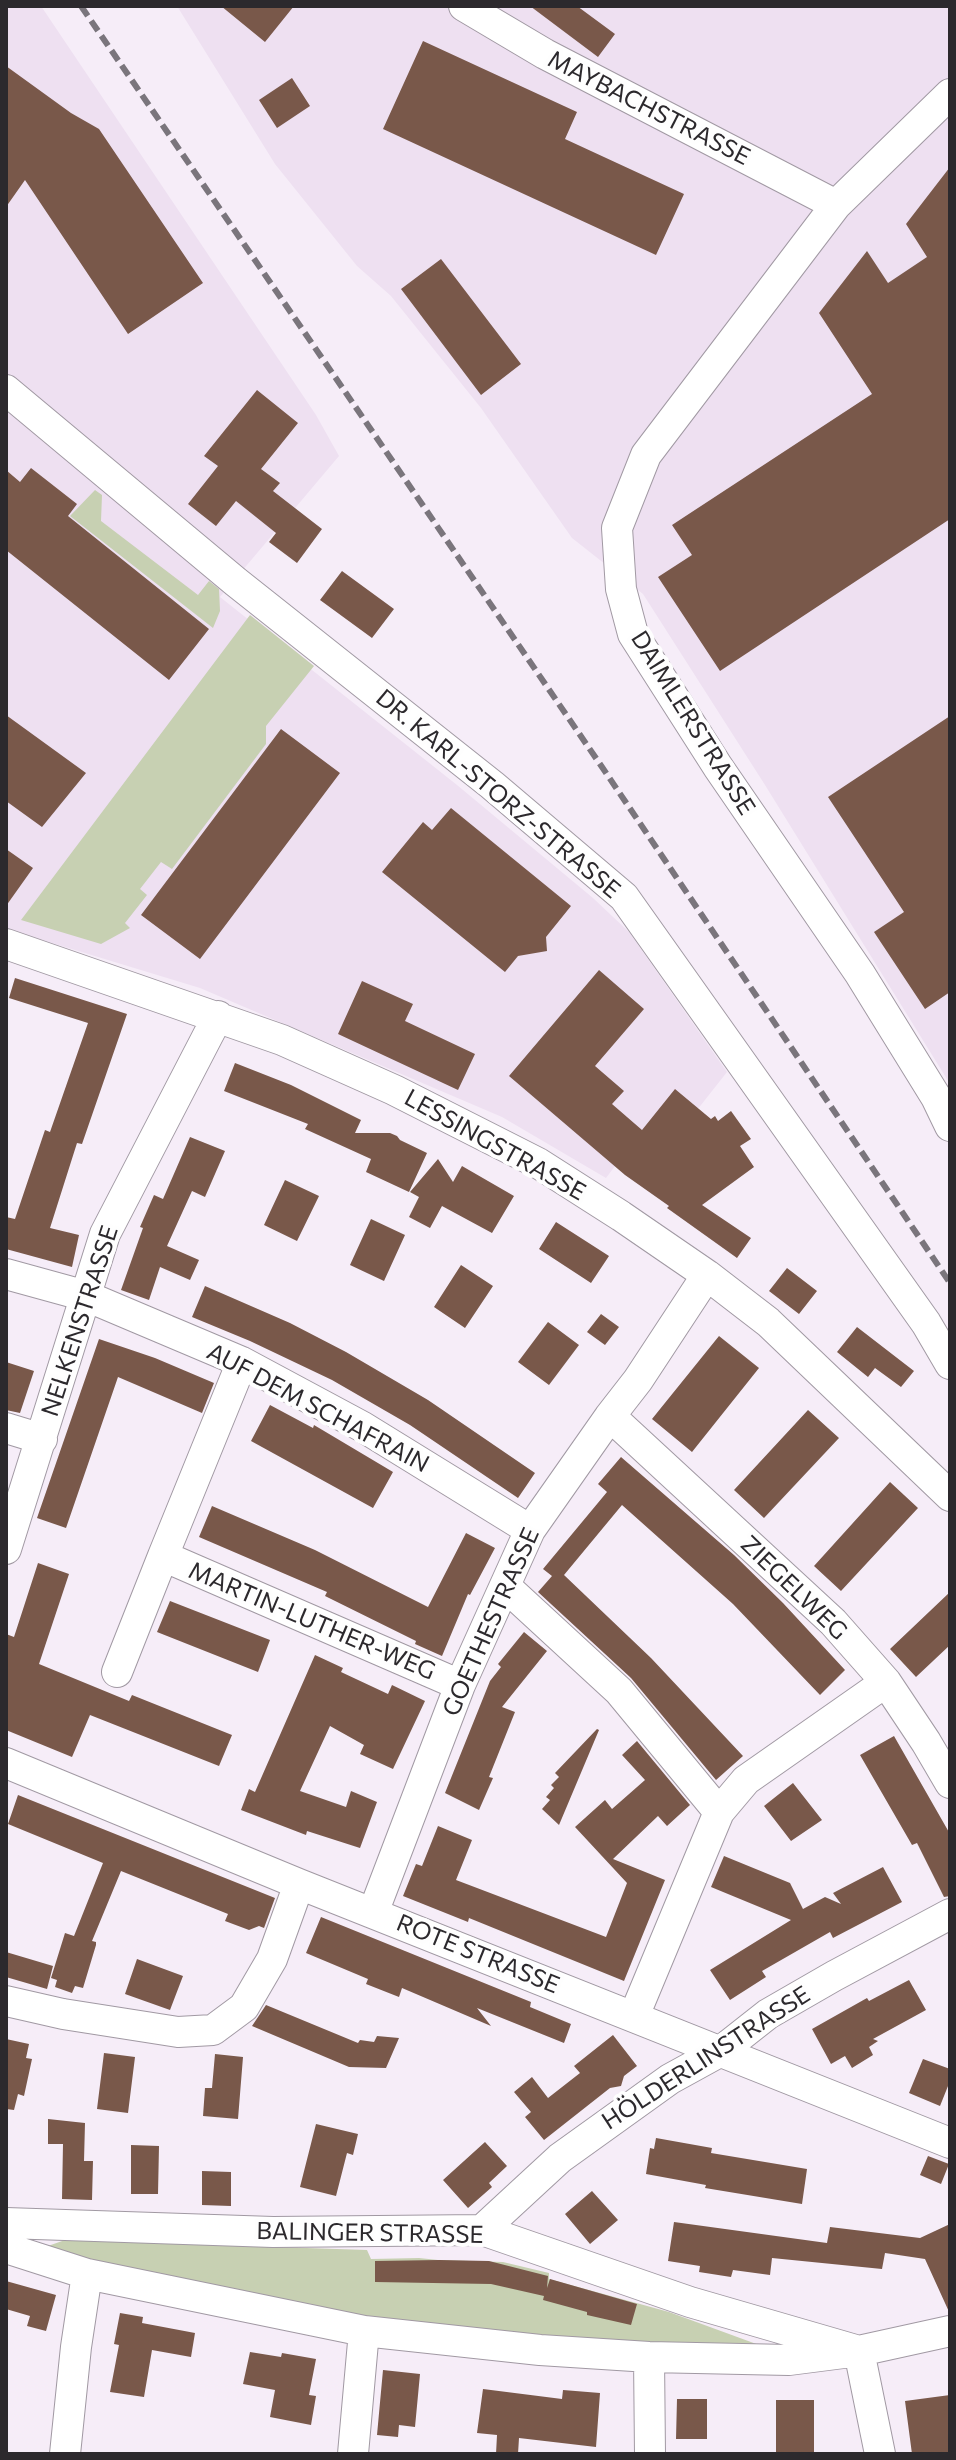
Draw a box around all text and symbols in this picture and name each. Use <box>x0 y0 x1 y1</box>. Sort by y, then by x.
street label: MAYBACHSTRASSE <box>543 45 755 171</box>
street label: DAIMLERSTRASSE <box>625 626 761 820</box>
street label: DR. KARL-STORZ-STRASSE <box>370 683 626 905</box>
street label: LESSINGSTRASSE <box>399 1083 591 1207</box>
street label: NELKENSTRASSE <box>36 1222 124 1420</box>
street label: AUF DEM SCHAFRAIN <box>202 1337 434 1479</box>
street label: GOETHESTRASSE <box>437 1523 545 1721</box>
street label: ZIEGELWEG <box>735 1530 853 1646</box>
street label: MARTIN-LUTHER-WEG <box>184 1556 440 1686</box>
street label: ROTE STRASSE <box>392 1908 564 2000</box>
street label: HÖLDERLINSTRASSE <box>597 1980 815 2136</box>
street label: BALINGER STRASSE <box>256 2217 484 2249</box>

